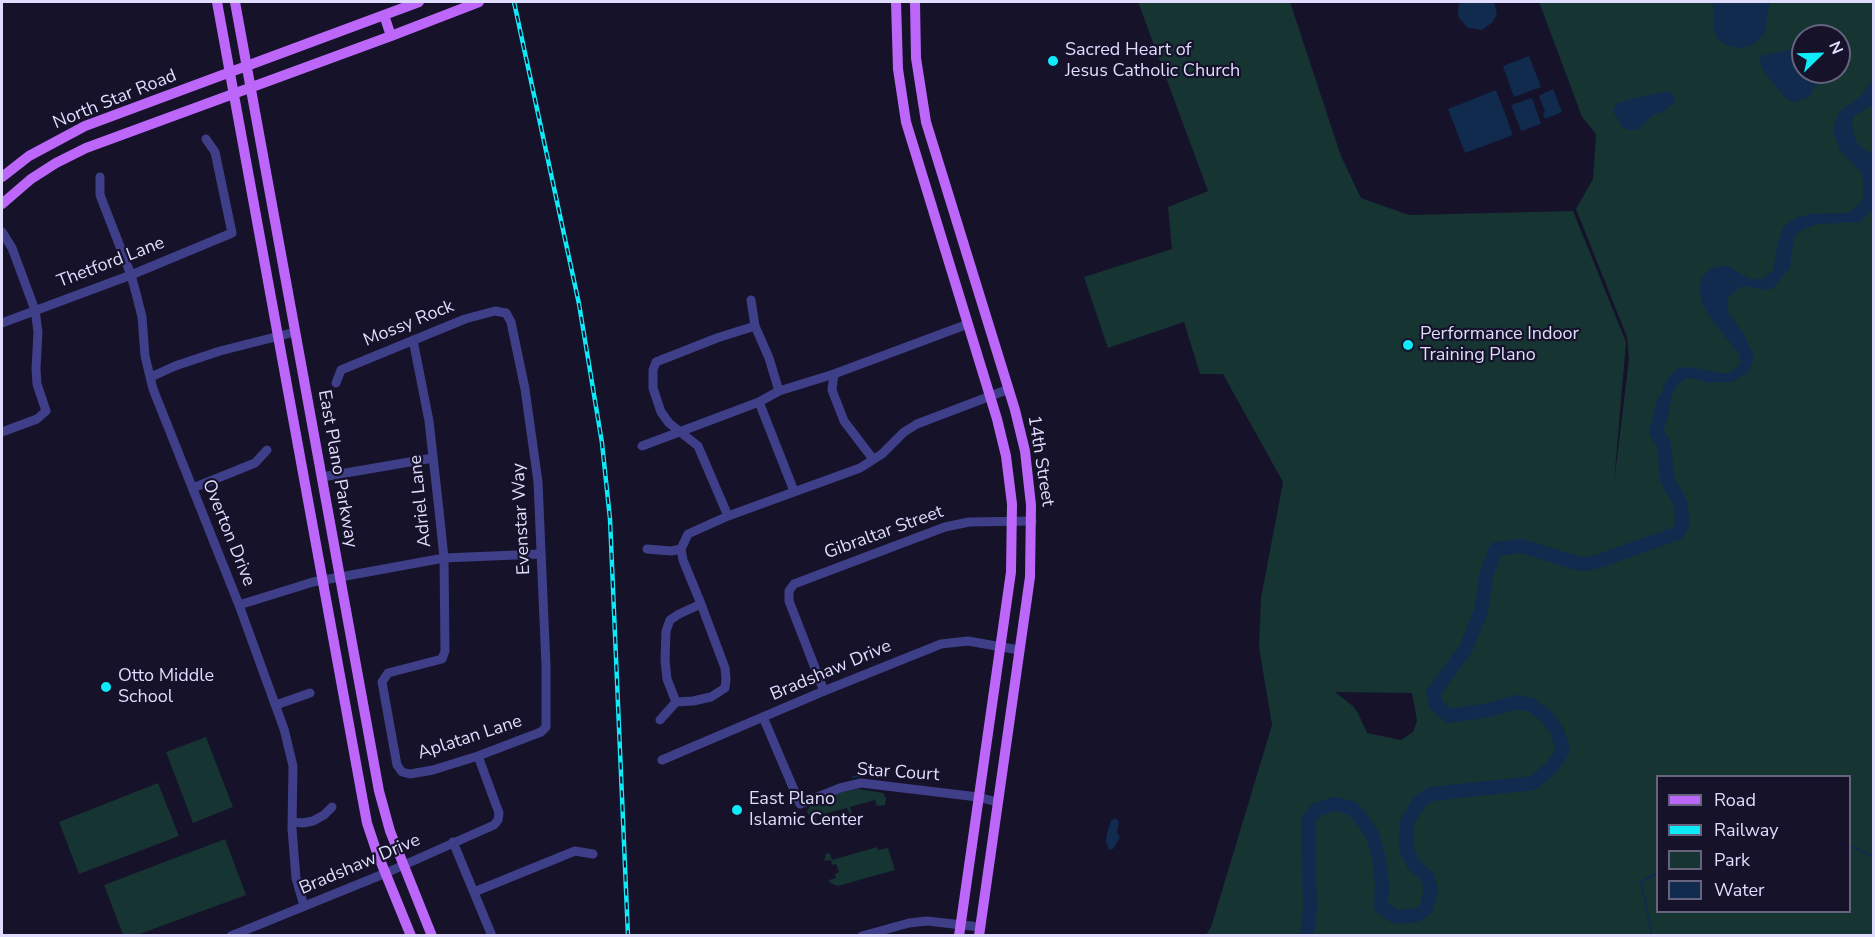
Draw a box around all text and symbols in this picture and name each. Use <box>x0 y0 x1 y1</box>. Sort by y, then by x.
north arrow <box>1791 24 1851 84</box>
text: N <box>1823 38 1848 58</box>
place label: Sacred Heart of Jesus Catholic Church <box>1065 40 1240 82</box>
marker: Sacred Heart of Jesus Catholic Church <box>1046 54 1060 68</box>
street label: North Star Road <box>50 65 180 135</box>
street label: Thetford Lane <box>54 233 168 293</box>
street label: Mossy Rock <box>361 296 457 352</box>
place label: Performance Indoor Training Plano <box>1420 324 1579 366</box>
marker: Performance Indoor Training Plano <box>1401 338 1415 352</box>
street label: East Plano Parkway <box>312 388 362 550</box>
street label: 14th Street <box>1022 414 1058 508</box>
street label: Adriel Lane <box>405 454 437 548</box>
street label: Evenstar Way <box>508 462 536 576</box>
street label: Overton Drive <box>197 476 259 590</box>
street label: Gibraltar Street <box>822 502 946 564</box>
street label: Bradshaw Drive <box>767 636 895 706</box>
place label: Otto Middle School <box>118 666 214 708</box>
marker: Otto Middle School <box>99 680 113 694</box>
street label: Aplatan Lane <box>415 711 525 765</box>
street label: Star Court <box>856 759 940 787</box>
legend <box>1656 775 1851 913</box>
text: Road <box>1714 788 1756 812</box>
place label: East Plano Islamic Center <box>749 789 863 832</box>
marker: East Plano Islamic Center <box>730 803 744 817</box>
text: Railway <box>1714 818 1779 842</box>
street label: Bradshaw Drive <box>296 830 424 900</box>
text: Park <box>1714 848 1750 872</box>
text: Water <box>1714 878 1765 902</box>

